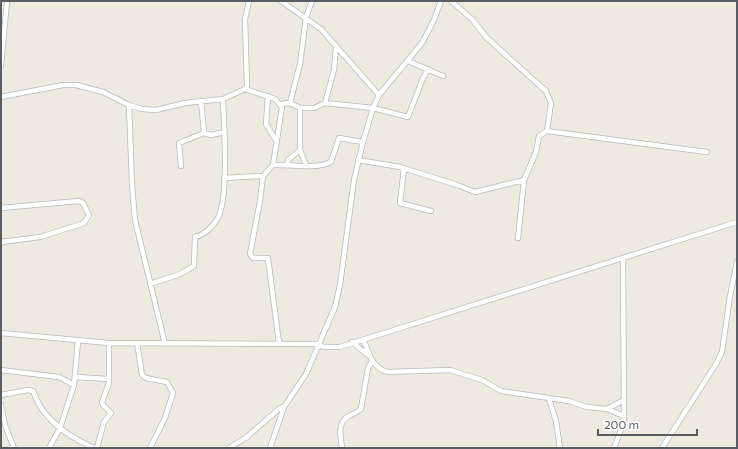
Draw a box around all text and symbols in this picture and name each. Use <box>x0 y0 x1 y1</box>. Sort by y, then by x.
scale bar <box>598 411 697 437</box>
text: 200 m <box>604 417 639 431</box>

